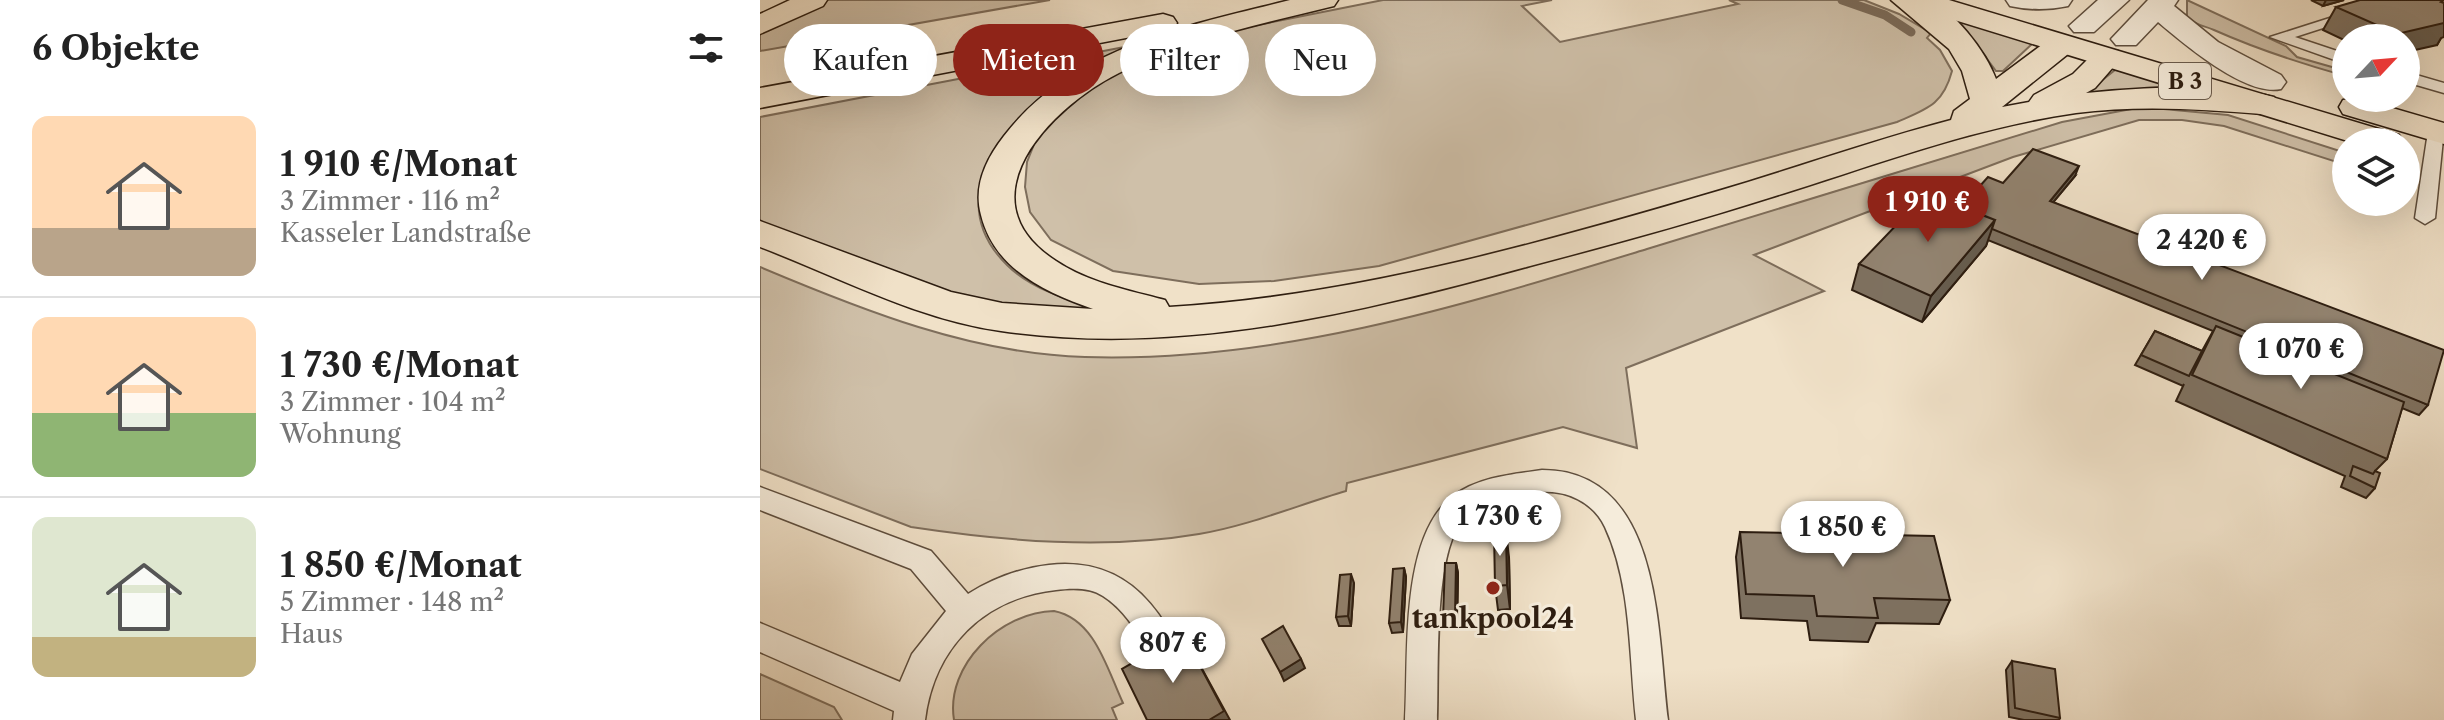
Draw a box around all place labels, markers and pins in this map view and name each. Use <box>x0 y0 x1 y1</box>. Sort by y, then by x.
pin: 1 910 € <box>1854 176 2002 244</box>
pin: 2 420 € <box>2128 214 2276 282</box>
pin: 1 070 € <box>2227 323 2375 391</box>
pin: 1 730 € <box>1426 490 1574 558</box>
pin: 1 850 € <box>1769 501 1917 569</box>
marker: tankpool24 <box>1484 579 1502 597</box>
place label: tankpool24 <box>1412 601 1574 635</box>
pin: 807 € <box>1117 617 1229 685</box>

